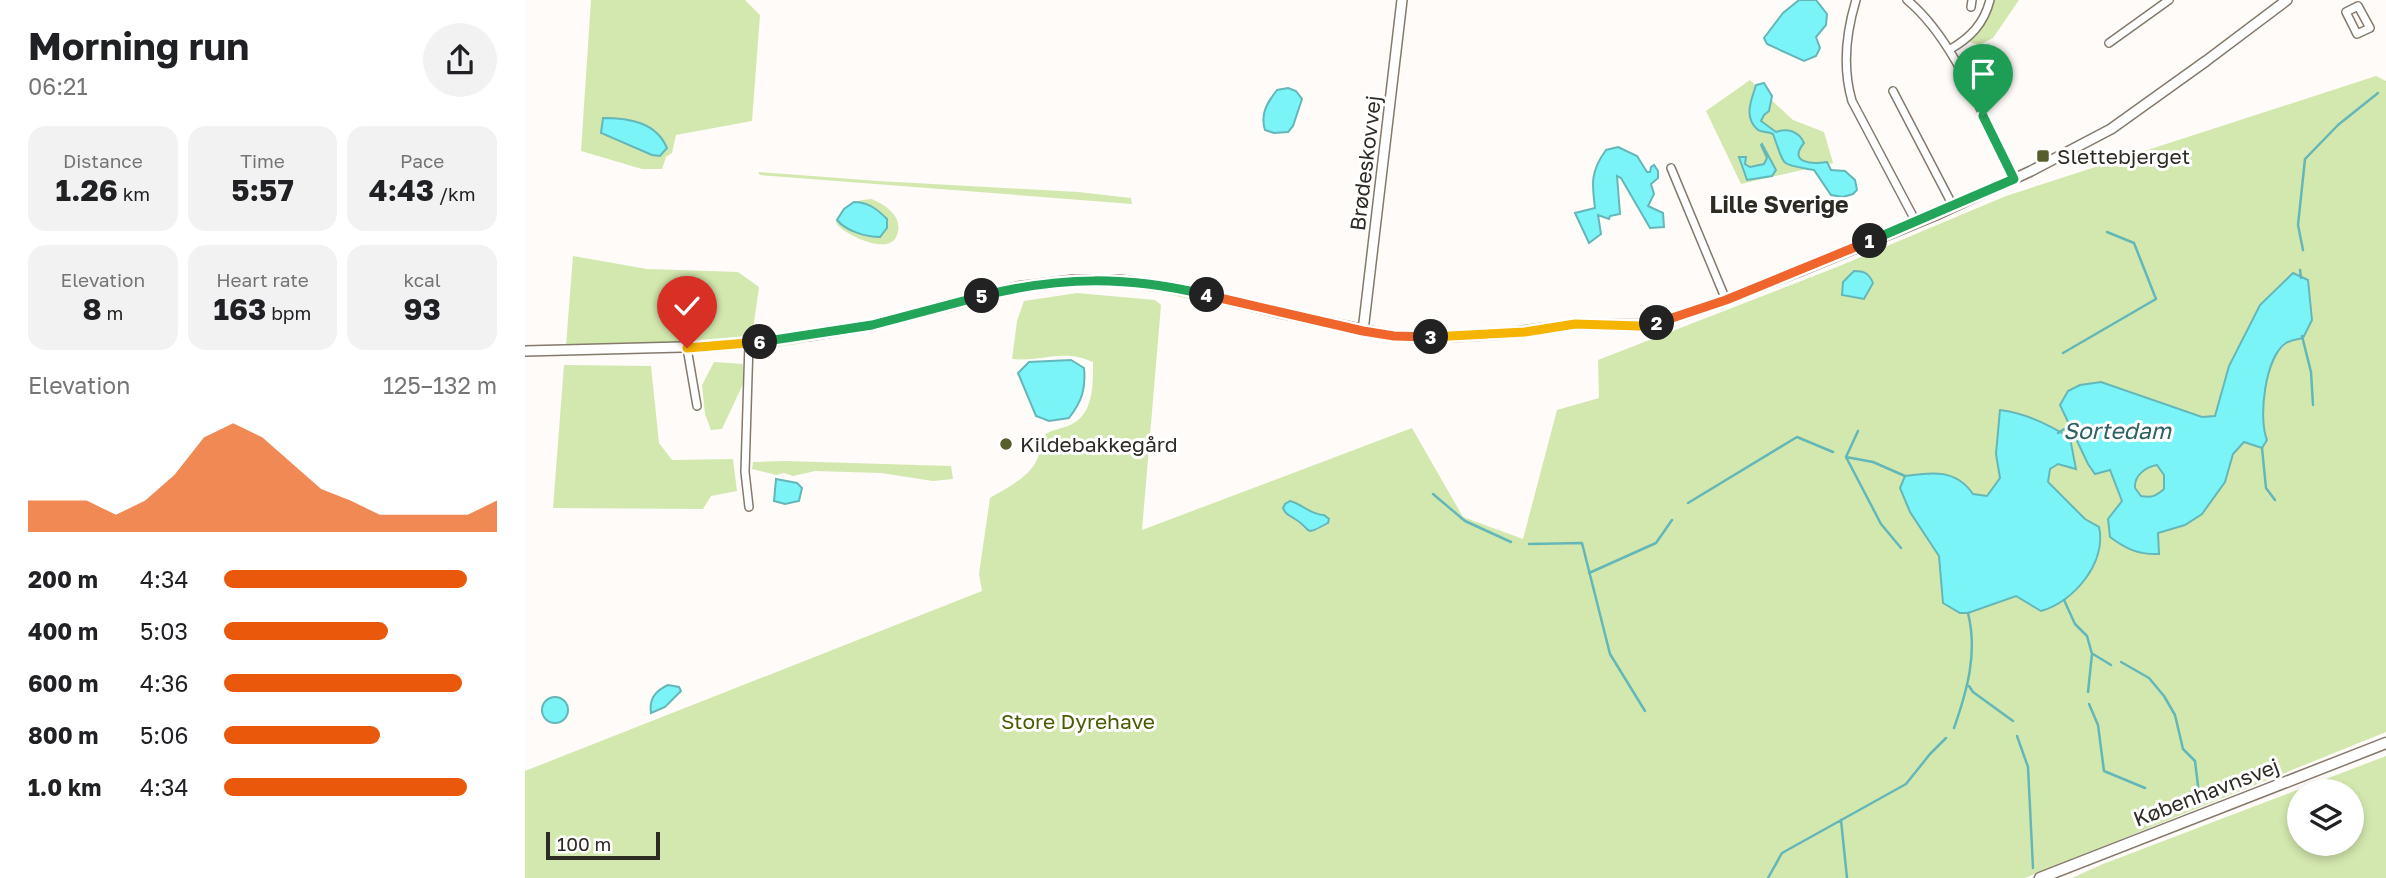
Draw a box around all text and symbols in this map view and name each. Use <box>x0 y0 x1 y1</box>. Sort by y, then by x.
text: Morning run <box>28 23 249 68</box>
button: share <box>423 23 497 97</box>
pin <box>1953 44 2013 116</box>
icon: arrive <box>1964 55 2002 93</box>
text: 06:21 <box>28 72 88 100</box>
street label: Brødeskovvej <box>1344 94 1386 232</box>
place label: Slettebjerget <box>2057 143 2190 169</box>
marker: Slettebjerget <box>2035 148 2051 164</box>
text: Distance <box>63 149 143 172</box>
text: Time <box>240 149 285 172</box>
text: Pace <box>400 149 444 172</box>
text: 1.26 <box>55 172 118 208</box>
text: 5:57 <box>231 172 294 208</box>
text: 4:43 <box>369 172 434 208</box>
text: km <box>118 182 150 205</box>
text: /km <box>434 182 476 205</box>
district label: Lille Sverige <box>1709 190 1849 218</box>
pin: 1 <box>1853 224 1887 258</box>
text: 1 <box>1865 229 1874 252</box>
text: Elevation <box>61 268 145 291</box>
text: Heart rate <box>216 268 309 291</box>
text: kcal <box>403 268 441 291</box>
pin <box>657 276 717 348</box>
pin: 5 <box>965 278 1000 314</box>
pin: 4 <box>1189 278 1225 312</box>
text: 4 <box>1201 283 1212 306</box>
text: 5 <box>976 284 987 307</box>
icon: check <box>668 287 706 325</box>
text: 8 <box>82 291 102 327</box>
text: 163 <box>214 291 266 327</box>
text: 93 <box>403 291 441 327</box>
text: m <box>102 301 123 324</box>
text: bpm <box>266 301 311 324</box>
pin: 2 <box>1639 306 1675 340</box>
text: 2 <box>1651 311 1662 334</box>
pin: 3 <box>1413 320 1448 354</box>
pin: 6 <box>743 324 777 360</box>
text: 3 <box>1425 325 1436 348</box>
text: 6 <box>753 330 766 353</box>
text: Elevation <box>28 371 130 399</box>
text: 125–132 m <box>383 371 497 399</box>
water label: Sortedam <box>2063 416 2173 444</box>
place label: Kildebakkegård <box>1020 431 1178 457</box>
marker: Kildebakkegård <box>998 436 1014 452</box>
text: 200 m <box>28 565 98 593</box>
text: 4:34 <box>140 565 188 593</box>
text: 400 m <box>28 617 98 645</box>
text: 5:03 <box>140 617 188 645</box>
text: 600 m <box>28 669 98 697</box>
text: 4:36 <box>140 669 188 697</box>
park label: Store Dyrehave <box>1001 708 1155 734</box>
text: 800 m <box>28 721 99 749</box>
text: 5:06 <box>140 721 188 749</box>
street label: Københavnsvej <box>2129 752 2283 832</box>
text: 1.0 km <box>28 773 101 801</box>
text: 4:34 <box>140 773 188 801</box>
map controls <box>2287 779 2364 856</box>
button: layers <box>2287 779 2364 856</box>
scale bar <box>546 829 660 861</box>
text: 100 m <box>557 832 611 855</box>

